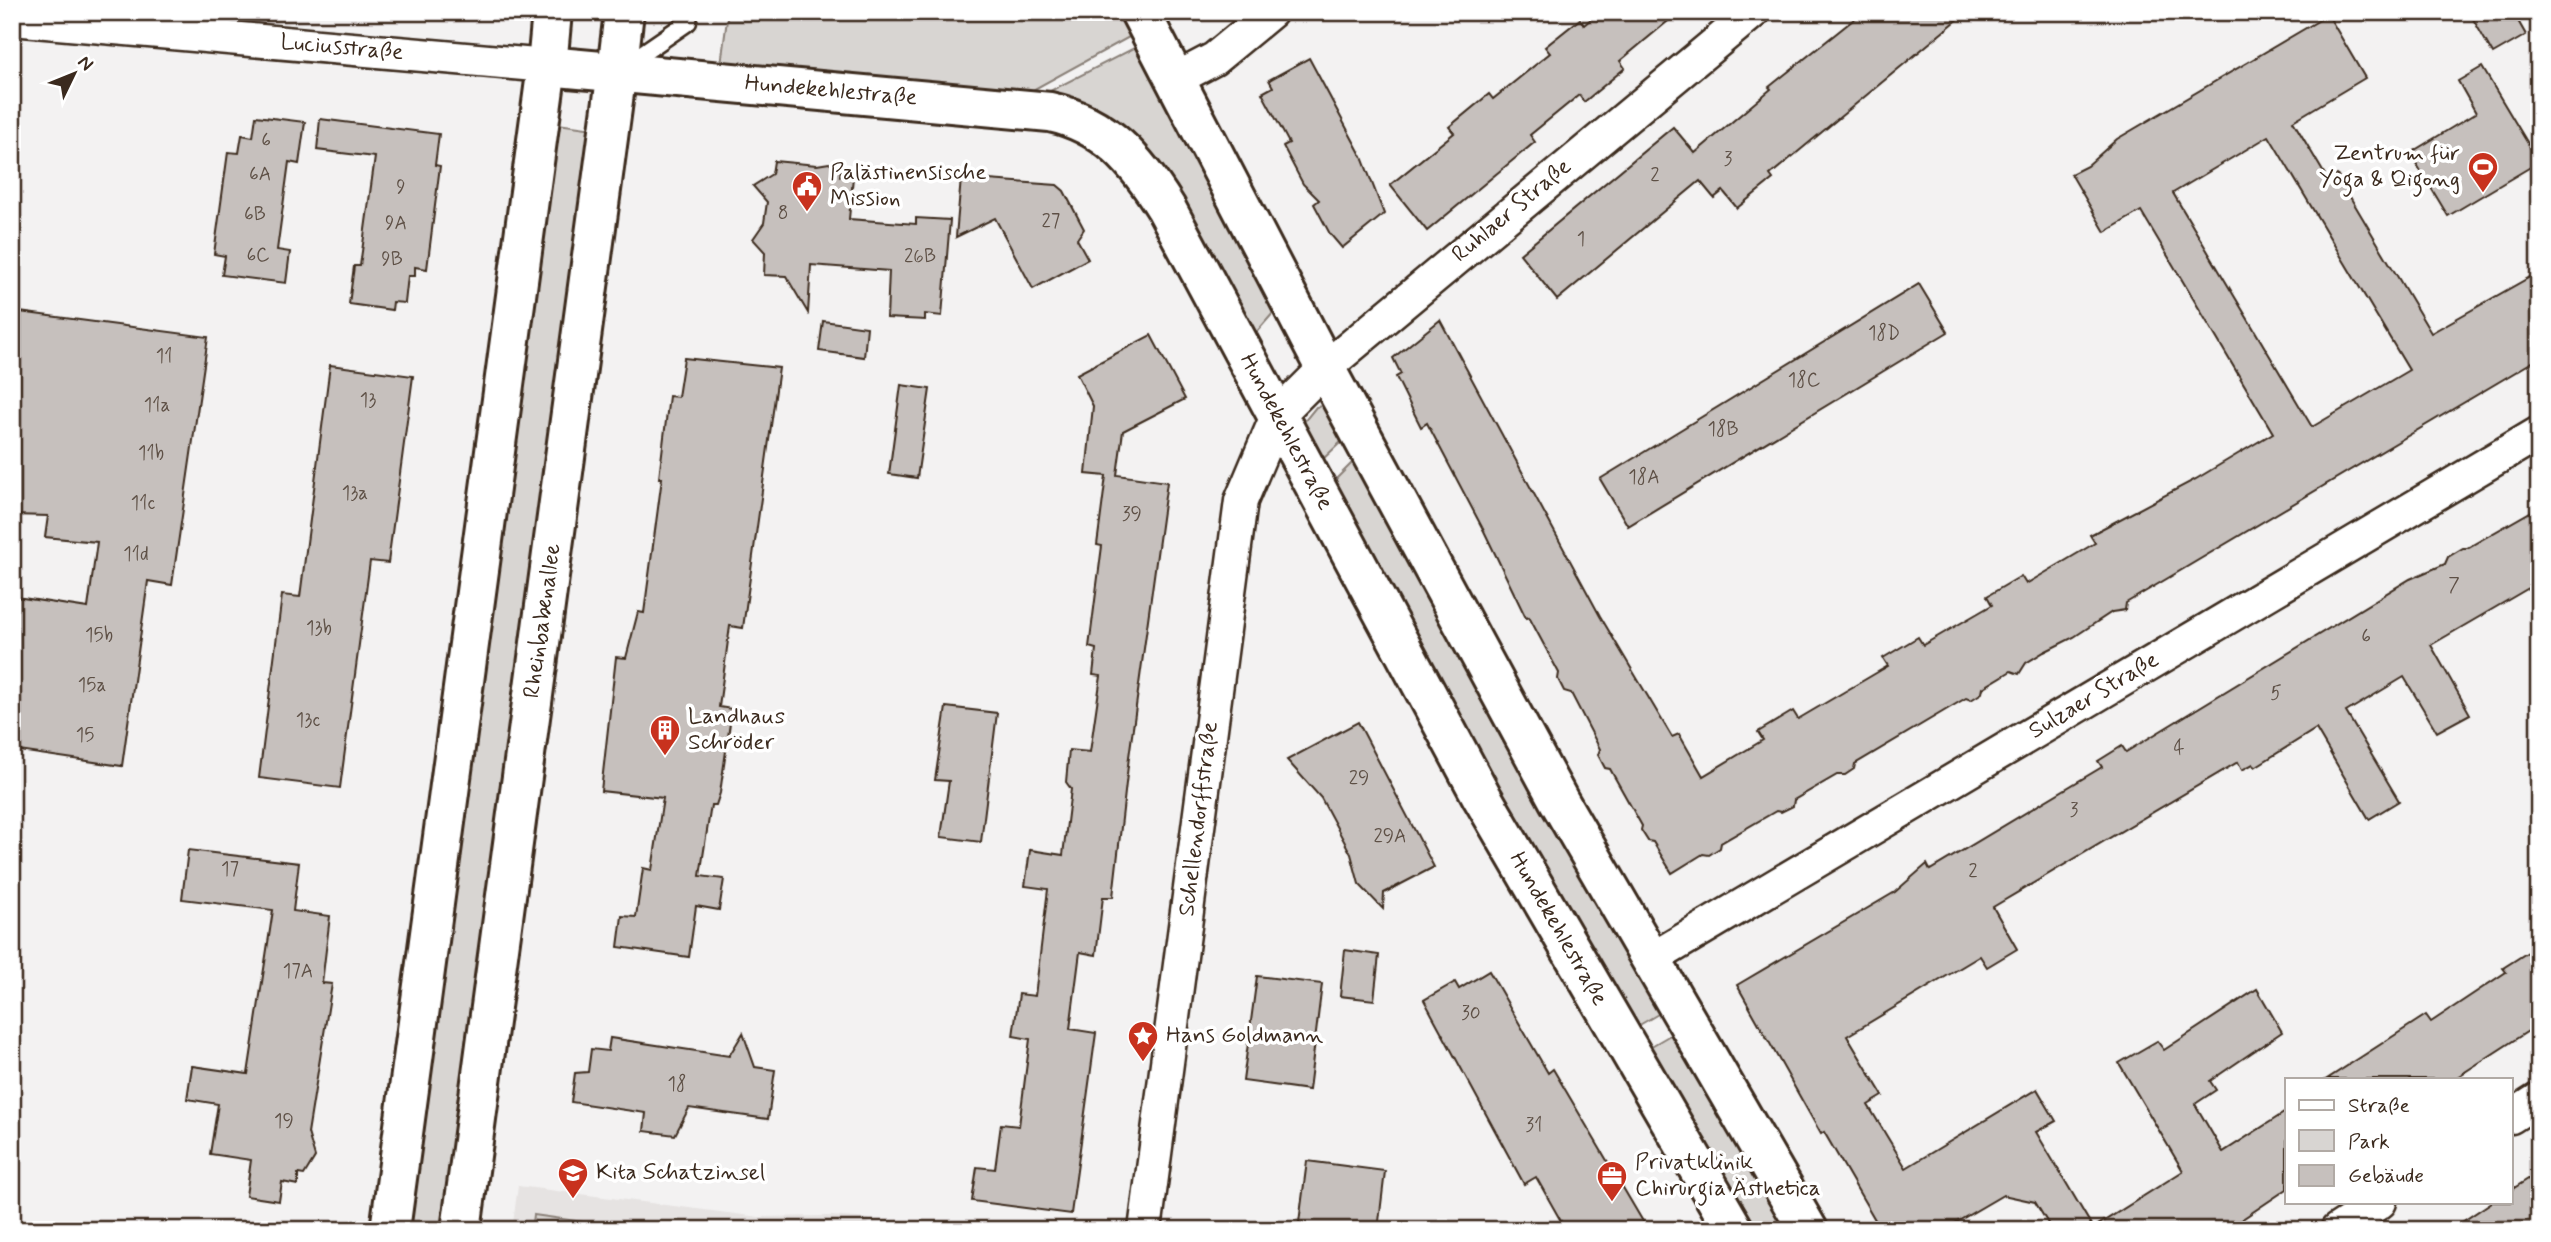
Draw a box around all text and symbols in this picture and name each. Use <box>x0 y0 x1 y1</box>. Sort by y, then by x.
street label: Luciusstraße <box>279 28 405 68</box>
north arrow <box>38 38 108 108</box>
text: N <box>72 50 99 77</box>
street label: Hundekehlestraße <box>744 69 918 113</box>
house number: 6 <box>261 128 271 153</box>
place label: Zentrum für Yoga & Qigong <box>2319 139 2460 197</box>
house number: 3 <box>1724 147 1733 172</box>
sports icon: Zentrum für Yoga & Qigong <box>2466 150 2500 194</box>
street label: Ruhlaer Straße <box>1446 152 1578 270</box>
place label: Palästinensische Mission <box>830 158 987 214</box>
house number: 6A <box>249 162 271 187</box>
house number: 2 <box>1650 163 1660 188</box>
public building icon: Palästinensische Mission <box>790 169 824 213</box>
house number: 9 <box>396 175 406 200</box>
house number: 8 <box>778 201 788 226</box>
house number: 6B <box>244 202 266 227</box>
house number: 27 <box>1042 209 1060 234</box>
house number: 9A <box>385 211 407 236</box>
house number: 1 <box>1577 227 1585 252</box>
house number: 6C <box>246 243 270 268</box>
house number: 26B <box>904 244 936 269</box>
house number: 9B <box>381 247 403 272</box>
house number: 18D <box>1868 321 1900 346</box>
house number: 11 <box>156 344 172 369</box>
street label: Hundekehlestraße <box>1232 349 1340 515</box>
house number: 18C <box>1788 368 1821 393</box>
house number: 13 <box>360 388 376 413</box>
house number: 11a <box>144 393 170 418</box>
house number: 18B <box>1708 417 1738 442</box>
house number: 11b <box>138 441 164 466</box>
house number: 18A <box>1628 465 1660 490</box>
house number: 13a <box>342 481 368 506</box>
house number: 11c <box>131 491 155 516</box>
house number: 39 <box>1122 502 1142 527</box>
street label: Rheinbabenallee <box>517 541 569 700</box>
house number: 11d <box>123 542 149 567</box>
house number: 7 <box>2448 573 2460 598</box>
house number: 13b <box>306 616 332 641</box>
house number: 15b <box>85 623 113 648</box>
house number: 6 <box>2361 624 2371 649</box>
street label: Sulzaer Straße <box>2024 645 2164 747</box>
house number: 15a <box>78 673 106 698</box>
house number: 5 <box>2270 681 2282 706</box>
place label: Landhaus Schröder <box>688 702 785 758</box>
house number: 13c <box>296 708 320 733</box>
building icon: Landhaus Schröder <box>648 713 682 757</box>
street label: Schellendorffstraße <box>1172 720 1226 918</box>
house number: 15 <box>76 723 94 748</box>
house number: 4 <box>2173 736 2185 761</box>
house number: 29 <box>1349 766 1369 791</box>
house number: 3 <box>2070 798 2079 823</box>
house number: 29A <box>1373 824 1407 849</box>
street label: Hundekehlestraße <box>1502 847 1614 1011</box>
house number: 17 <box>221 857 239 882</box>
house number: 2 <box>1968 859 1978 884</box>
house number: 17A <box>283 959 313 984</box>
house number: 30 <box>1461 1001 1481 1026</box>
place icon: Hans Goldmann <box>1126 1019 1160 1063</box>
place label: Hans Goldmann <box>1166 1021 1323 1051</box>
house number: 18 <box>668 1072 686 1097</box>
legend <box>2285 1078 2512 1204</box>
text: Straße <box>2348 1092 2410 1120</box>
house number: 19 <box>274 1109 294 1134</box>
house number: 31 <box>1526 1113 1542 1138</box>
text: Park <box>2348 1128 2390 1156</box>
place label: Privatklinik Chirurgia Ästhetica <box>1635 1148 1821 1206</box>
school or university icon: Kita Schatzinsel <box>556 1156 590 1200</box>
place label: Kita Schatzinsel <box>596 1158 765 1188</box>
office icon: Privatklinik Chirurgia Ästhetica <box>1595 1159 1629 1203</box>
text: Gebäude <box>2348 1162 2424 1190</box>

